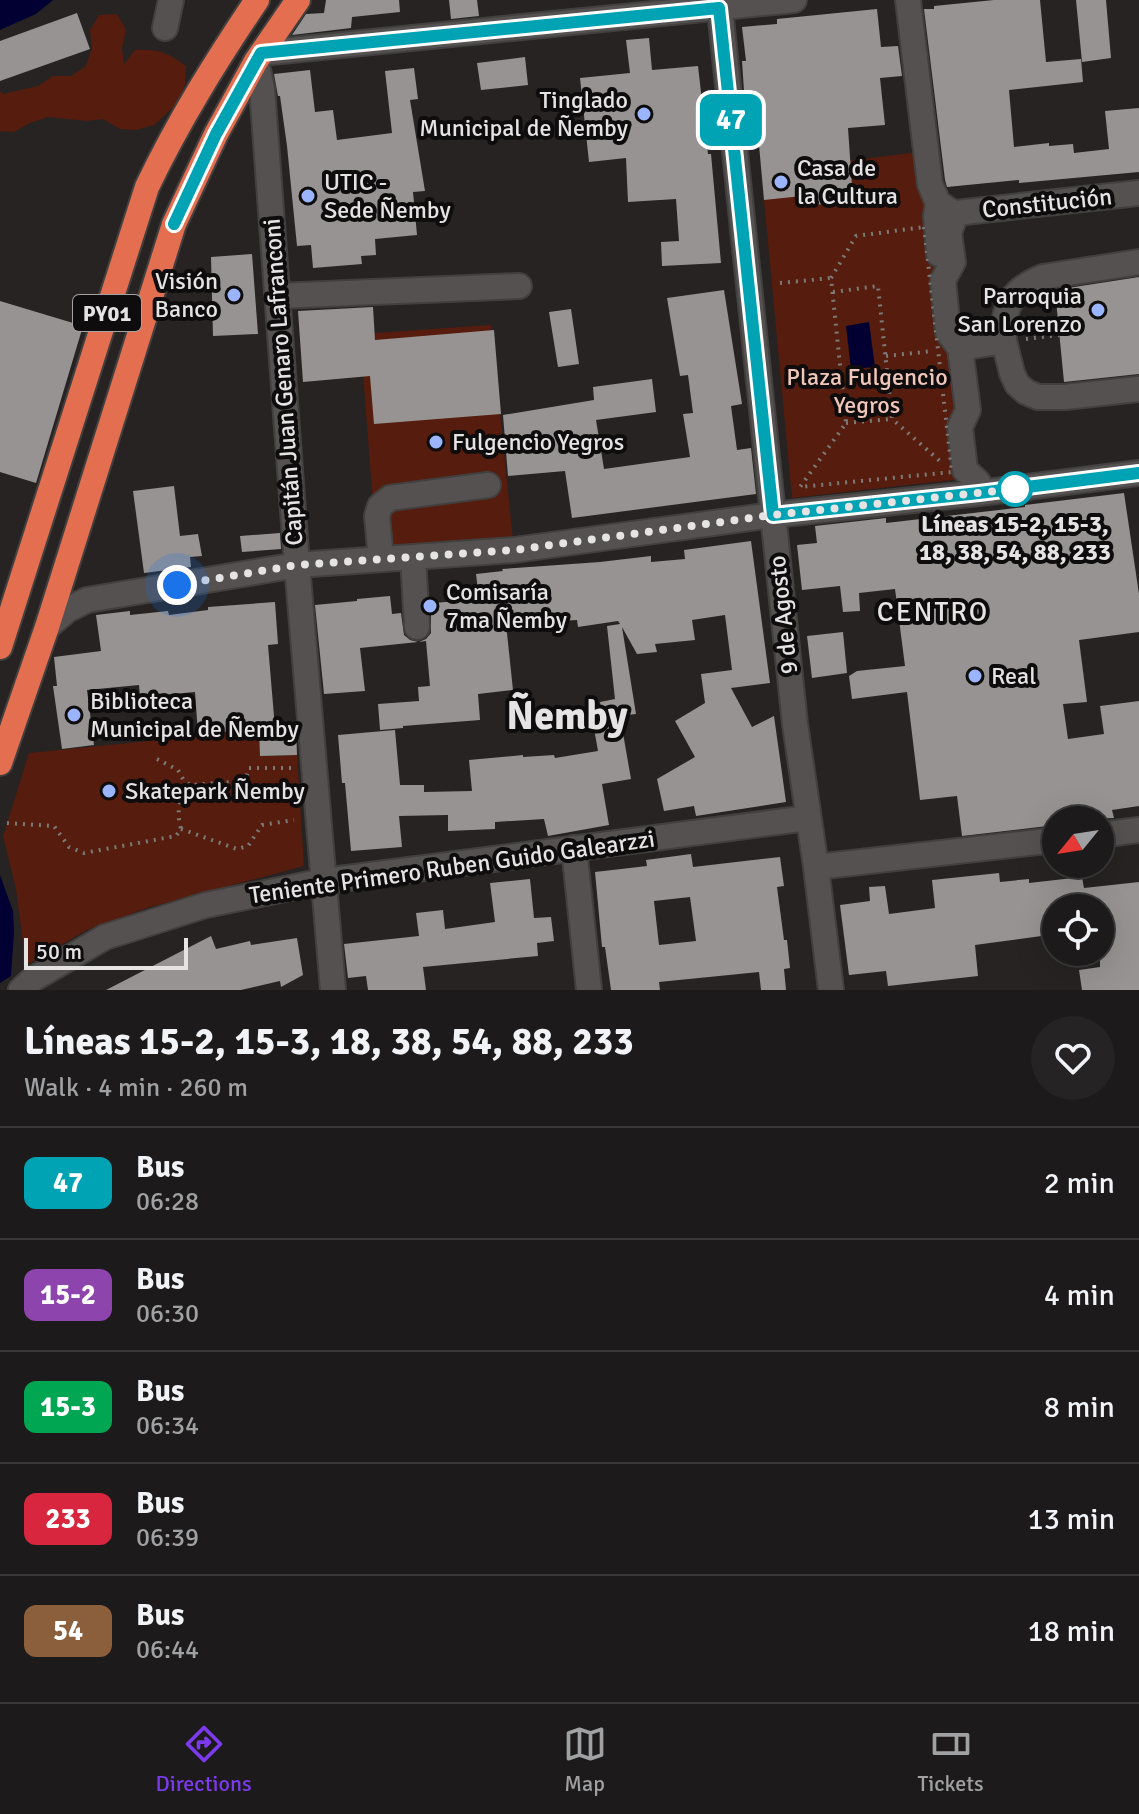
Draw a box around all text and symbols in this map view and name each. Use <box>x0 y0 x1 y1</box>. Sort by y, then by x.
place label: Tinglado Municipal de Ñemby <box>419 85 628 143</box>
line badge: 47 <box>695 94 767 146</box>
text: 47 <box>716 103 746 137</box>
marker: Tinglado Municipal de Ñemby <box>635 105 653 123</box>
place label: Casa de la Cultura <box>797 153 898 211</box>
place label: UTIC - Sede Ñemby <box>324 167 451 225</box>
marker: Casa de la Cultura <box>772 173 790 191</box>
street label: Constitución <box>981 181 1113 225</box>
marker: UTIC - Sede Ñemby <box>299 187 317 205</box>
street label: Capitán Juan Genaro Lafranconi <box>257 217 309 547</box>
place label: Visión Banco <box>155 266 218 324</box>
place label: Parroquia San Lorenzo <box>957 281 1082 339</box>
marker: Visión Banco <box>225 286 243 304</box>
road number: PY01 <box>73 295 141 331</box>
marker: Parroquia San Lorenzo <box>1089 301 1107 319</box>
park label: Plaza Fulgencio Yegros <box>786 362 948 420</box>
place label: Fulgencio Yegros <box>452 427 624 457</box>
marker: Fulgencio Yegros <box>427 433 445 451</box>
marker: Líneas 15-2, 15-3, 18, 38, 54, 88, 233 <box>998 472 1032 506</box>
place label: Líneas 15-2, 15-3, 18, 38, 54, 88, 233 <box>919 509 1111 567</box>
street label: 9 de Agosto <box>762 554 804 676</box>
your location <box>157 565 197 605</box>
place label: Comisaría 7ma Ñemby <box>446 577 567 635</box>
district label: CENTRO <box>877 595 989 629</box>
marker: Comisaría 7ma Ñemby <box>421 597 439 615</box>
place label: Real <box>991 661 1036 691</box>
marker: Real <box>966 667 984 685</box>
place label: Biblioteca Municipal de Ñemby <box>90 686 299 744</box>
district label: Ñemby <box>506 691 628 741</box>
marker: Biblioteca Municipal de Ñemby <box>65 706 83 724</box>
place label: Skatepark Ñemby <box>125 776 305 806</box>
marker: Skatepark Ñemby <box>100 782 118 800</box>
north arrow <box>1042 806 1114 878</box>
map controls <box>1042 806 1114 966</box>
street label: Teniente Primero Ruben Guido Galearzzi <box>247 824 657 910</box>
button: locate <box>1042 894 1114 966</box>
scale bar <box>24 934 188 970</box>
text: 50 m <box>36 938 82 965</box>
button: heart <box>1031 1016 1115 1100</box>
text: Líneas 15-2, 15-3, 18, 38, 54, 88, 233 <box>24 1018 634 1065</box>
text: Walk · 4 min · 260 m <box>24 1072 248 1104</box>
text: Bus <box>136 1149 184 1186</box>
text: 2 min <box>1044 1165 1115 1202</box>
text: 47 <box>53 1166 83 1200</box>
text: 06:28 <box>136 1186 199 1218</box>
text: Bus <box>136 1261 184 1298</box>
text: 4 min <box>1044 1277 1115 1314</box>
text: 15-2 <box>40 1278 96 1312</box>
text: 06:30 <box>136 1298 199 1330</box>
text: Bus <box>136 1373 184 1410</box>
text: 8 min <box>1044 1389 1115 1426</box>
text: 15-3 <box>40 1390 96 1424</box>
text: 06:34 <box>136 1410 199 1442</box>
text: Bus <box>136 1485 184 1522</box>
text: 13 min <box>1028 1501 1115 1538</box>
text: 233 <box>45 1502 91 1536</box>
text: 06:39 <box>136 1522 199 1554</box>
text: Bus <box>136 1597 184 1634</box>
text: 18 min <box>1028 1613 1115 1650</box>
text: 54 <box>53 1614 83 1648</box>
text: 06:44 <box>136 1634 199 1666</box>
tab: Directions <box>155 1722 252 1797</box>
tab: Map <box>563 1722 607 1797</box>
tab: Tickets <box>917 1722 984 1797</box>

